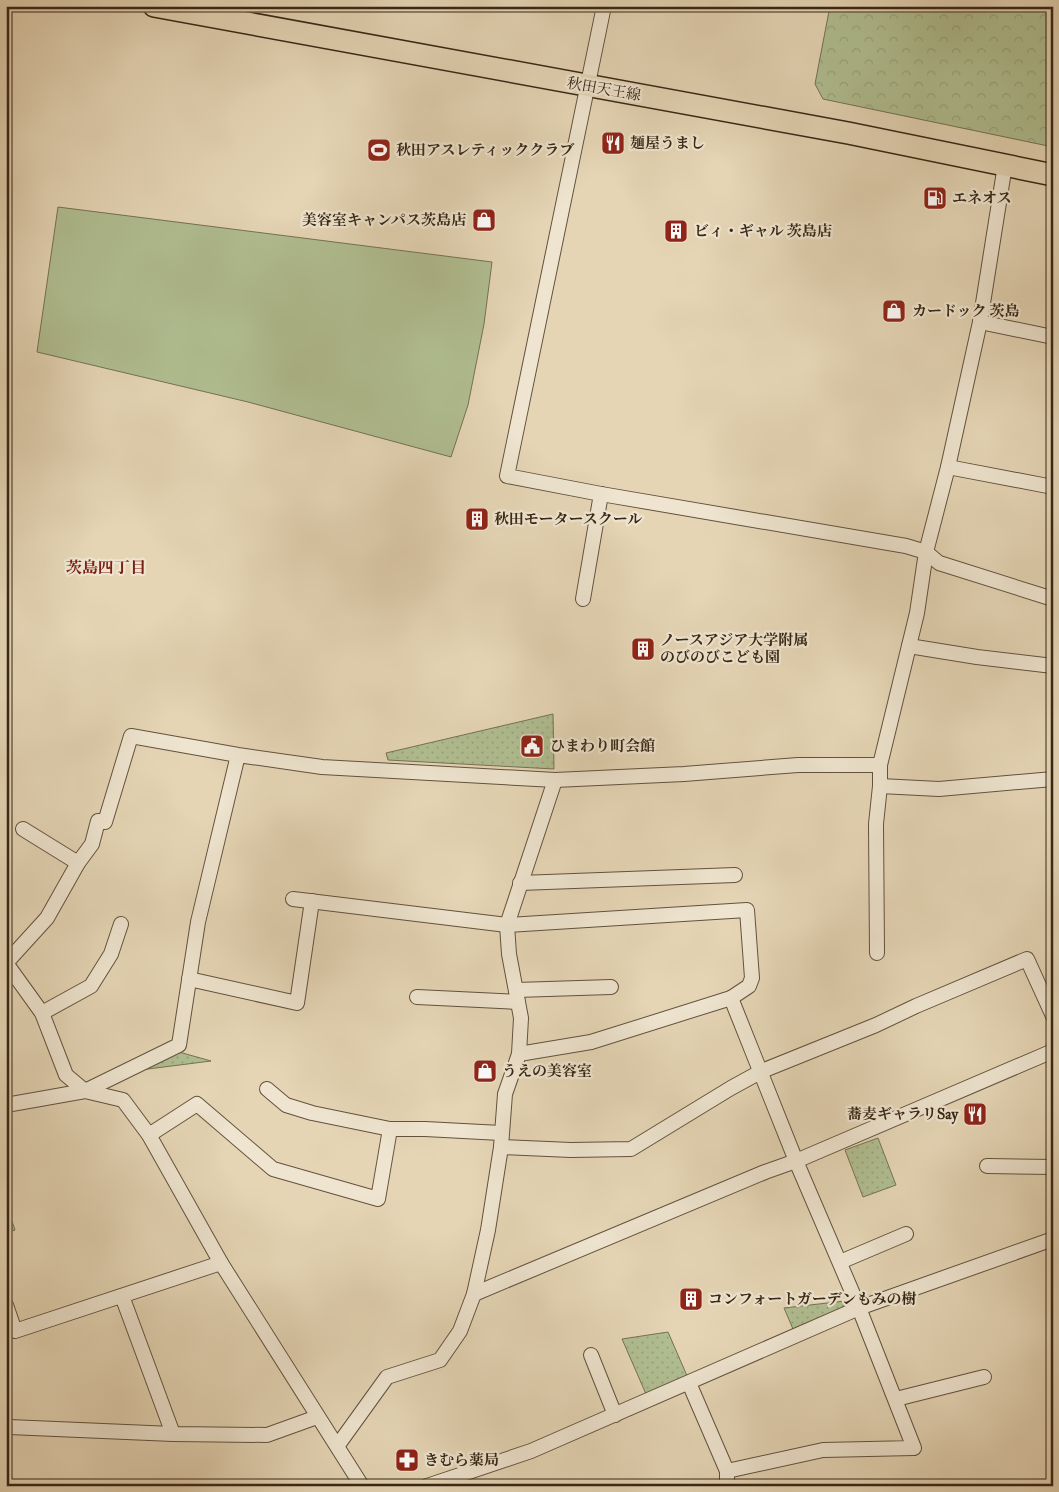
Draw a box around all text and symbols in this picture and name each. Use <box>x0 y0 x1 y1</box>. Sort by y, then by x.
street label: 秋田天王線 <box>565 74 643 105</box>
restaurant icon: 麺屋うまし <box>600 130 626 156</box>
place label: 麺屋うまし <box>630 134 705 153</box>
sports icon: 秋田アスレティッククラブ <box>366 137 392 163</box>
place label: 秋田アスレティッククラブ <box>396 141 574 160</box>
fuel station icon: エネオス <box>922 185 948 211</box>
place label: エネオス <box>952 189 1012 208</box>
shop icon: 美容室キャンパス茨島店 <box>471 207 497 233</box>
place label: 美容室キャンパス茨島店 <box>302 211 466 230</box>
building icon: ビィ・ギャル 茨島店 <box>663 218 689 244</box>
place label: ビィ・ギャル 茨島店 <box>694 222 832 241</box>
shop icon: カードック 茨島 <box>881 298 907 324</box>
place label: カードック 茨島 <box>912 302 1020 321</box>
building icon: 秋田モータースクール <box>464 506 490 532</box>
place label: 秋田モータースクール <box>494 510 642 529</box>
district label: 茨島四丁目 <box>66 558 146 578</box>
place label: ノースアジア大学附属 のびのびこども園 <box>660 631 808 667</box>
building icon: ノースアジア大学附属 のびのびこども園 <box>630 636 656 662</box>
public building icon: ひまわり町会館 <box>519 733 545 759</box>
place label: ひまわり町会館 <box>550 737 655 756</box>
shop icon: うえの美容室 <box>472 1058 498 1084</box>
place label: うえの美容室 <box>502 1062 592 1081</box>
restaurant icon: 蕎麦ギャラリSay <box>962 1101 988 1127</box>
place label: 蕎麦ギャラリSay <box>847 1105 959 1125</box>
building icon: コンフォートガーデンもみの樹 <box>678 1286 704 1312</box>
place label: コンフォートガーデンもみの樹 <box>708 1290 917 1309</box>
pharmacy icon: きむら薬局 <box>394 1447 420 1473</box>
place label: きむら薬局 <box>424 1451 499 1470</box>

